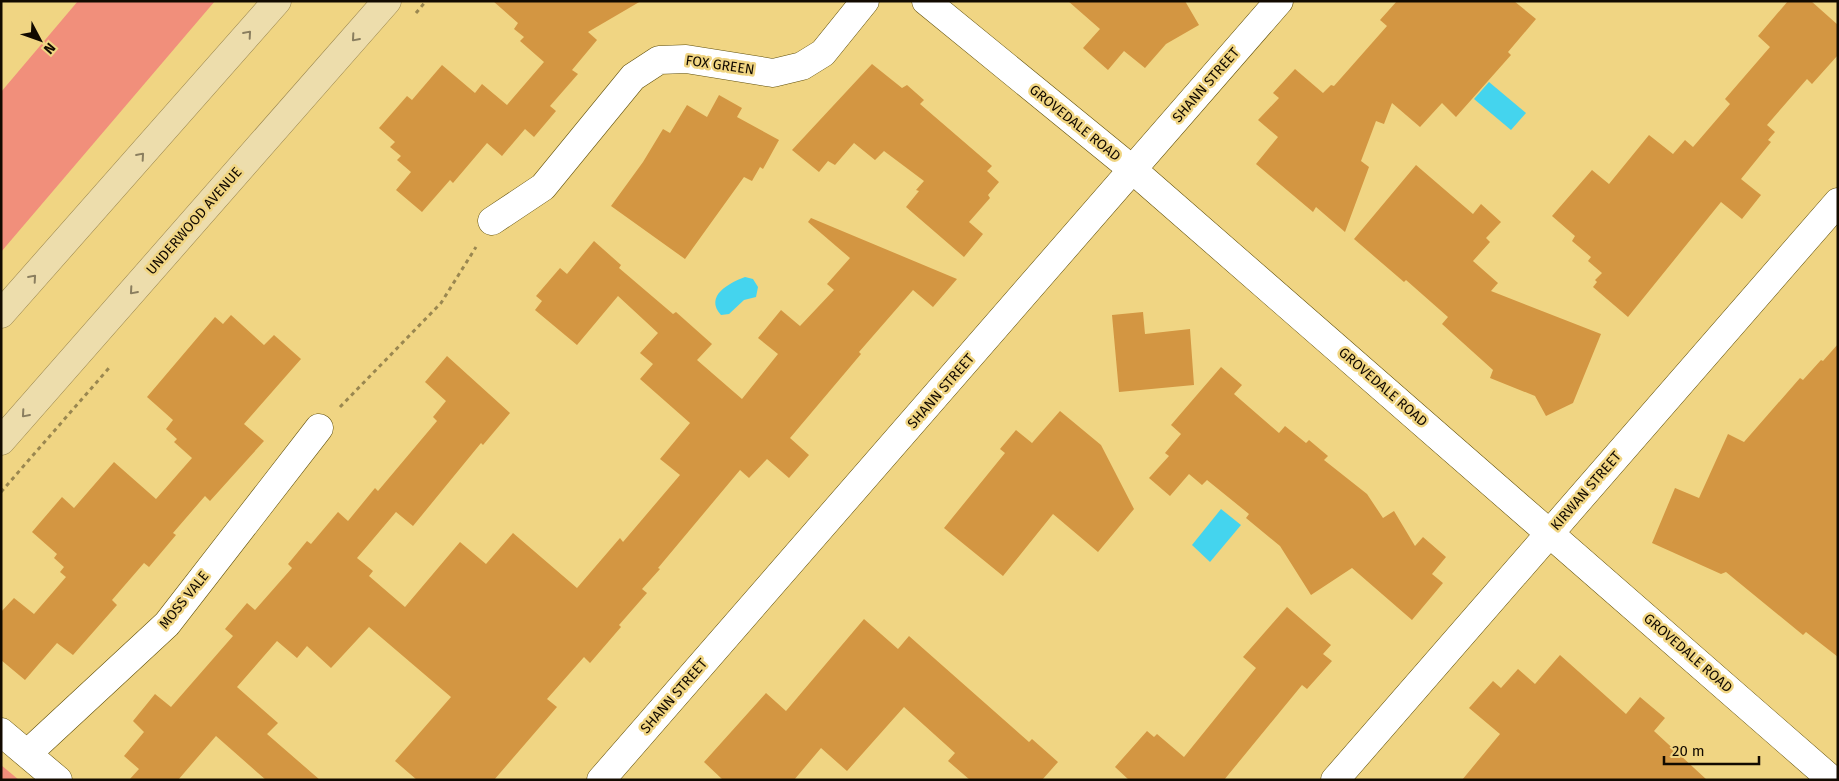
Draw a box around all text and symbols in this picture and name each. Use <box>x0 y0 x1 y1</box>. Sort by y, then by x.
north arrow <box>15 15 65 65</box>
one-way arrow <box>242 30 251 39</box>
one-way arrow <box>352 32 361 41</box>
text: N <box>40 39 59 57</box>
street label: SHANN STREET <box>1169 44 1244 126</box>
street label: FOX GREEN <box>685 52 755 78</box>
street label: GROVEDALE ROAD <box>1026 81 1124 165</box>
one-way arrow <box>135 152 144 161</box>
street label: UNDERWOOD AVENUE <box>143 164 245 278</box>
one-way arrow <box>28 274 37 283</box>
one-way arrow <box>129 286 138 295</box>
street label: GROVEDALE ROAD <box>1335 344 1431 430</box>
street label: SHANN STREET <box>904 350 979 432</box>
one-way arrow <box>22 408 31 417</box>
street label: KIRWAN STREET <box>1547 448 1625 534</box>
street label: MOSS VALE <box>156 568 212 632</box>
street label: GROVEDALE ROAD <box>1640 610 1736 696</box>
street label: SHANN STREET <box>637 655 712 737</box>
scale bar <box>1664 734 1759 766</box>
text: 20 m <box>1672 742 1705 760</box>

